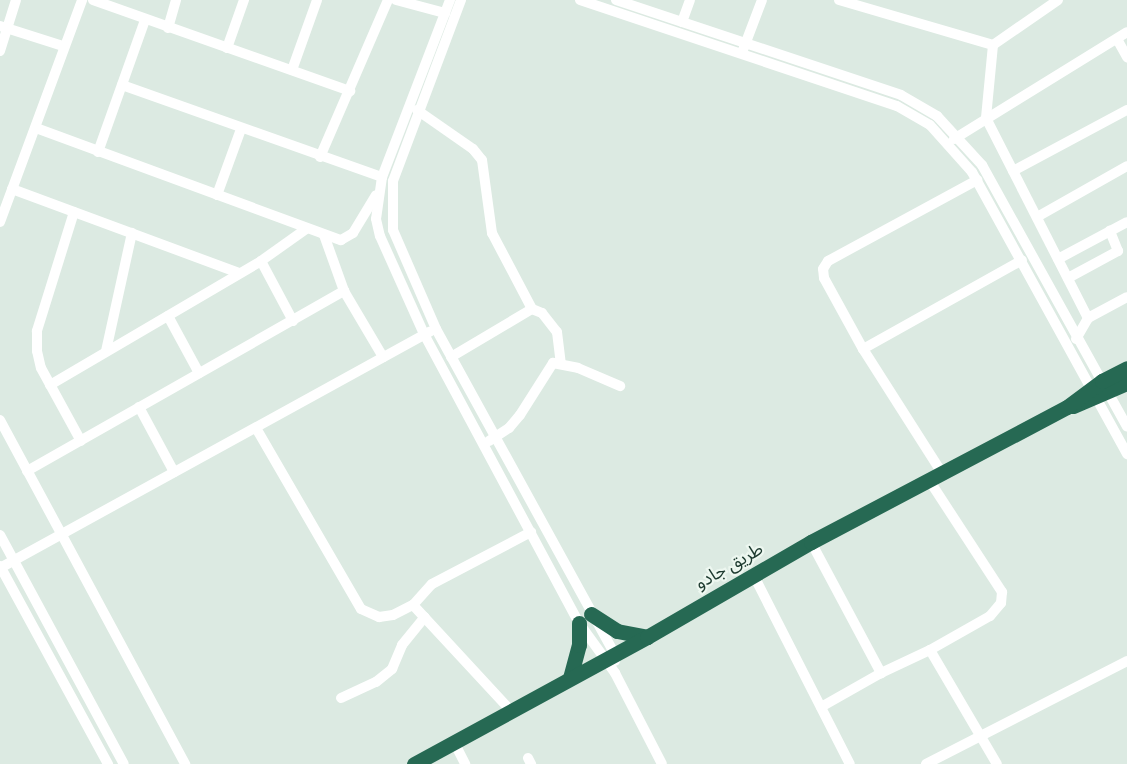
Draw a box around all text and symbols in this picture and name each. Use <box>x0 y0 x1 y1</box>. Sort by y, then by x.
street label: طريق جادو <box>691 538 767 594</box>

